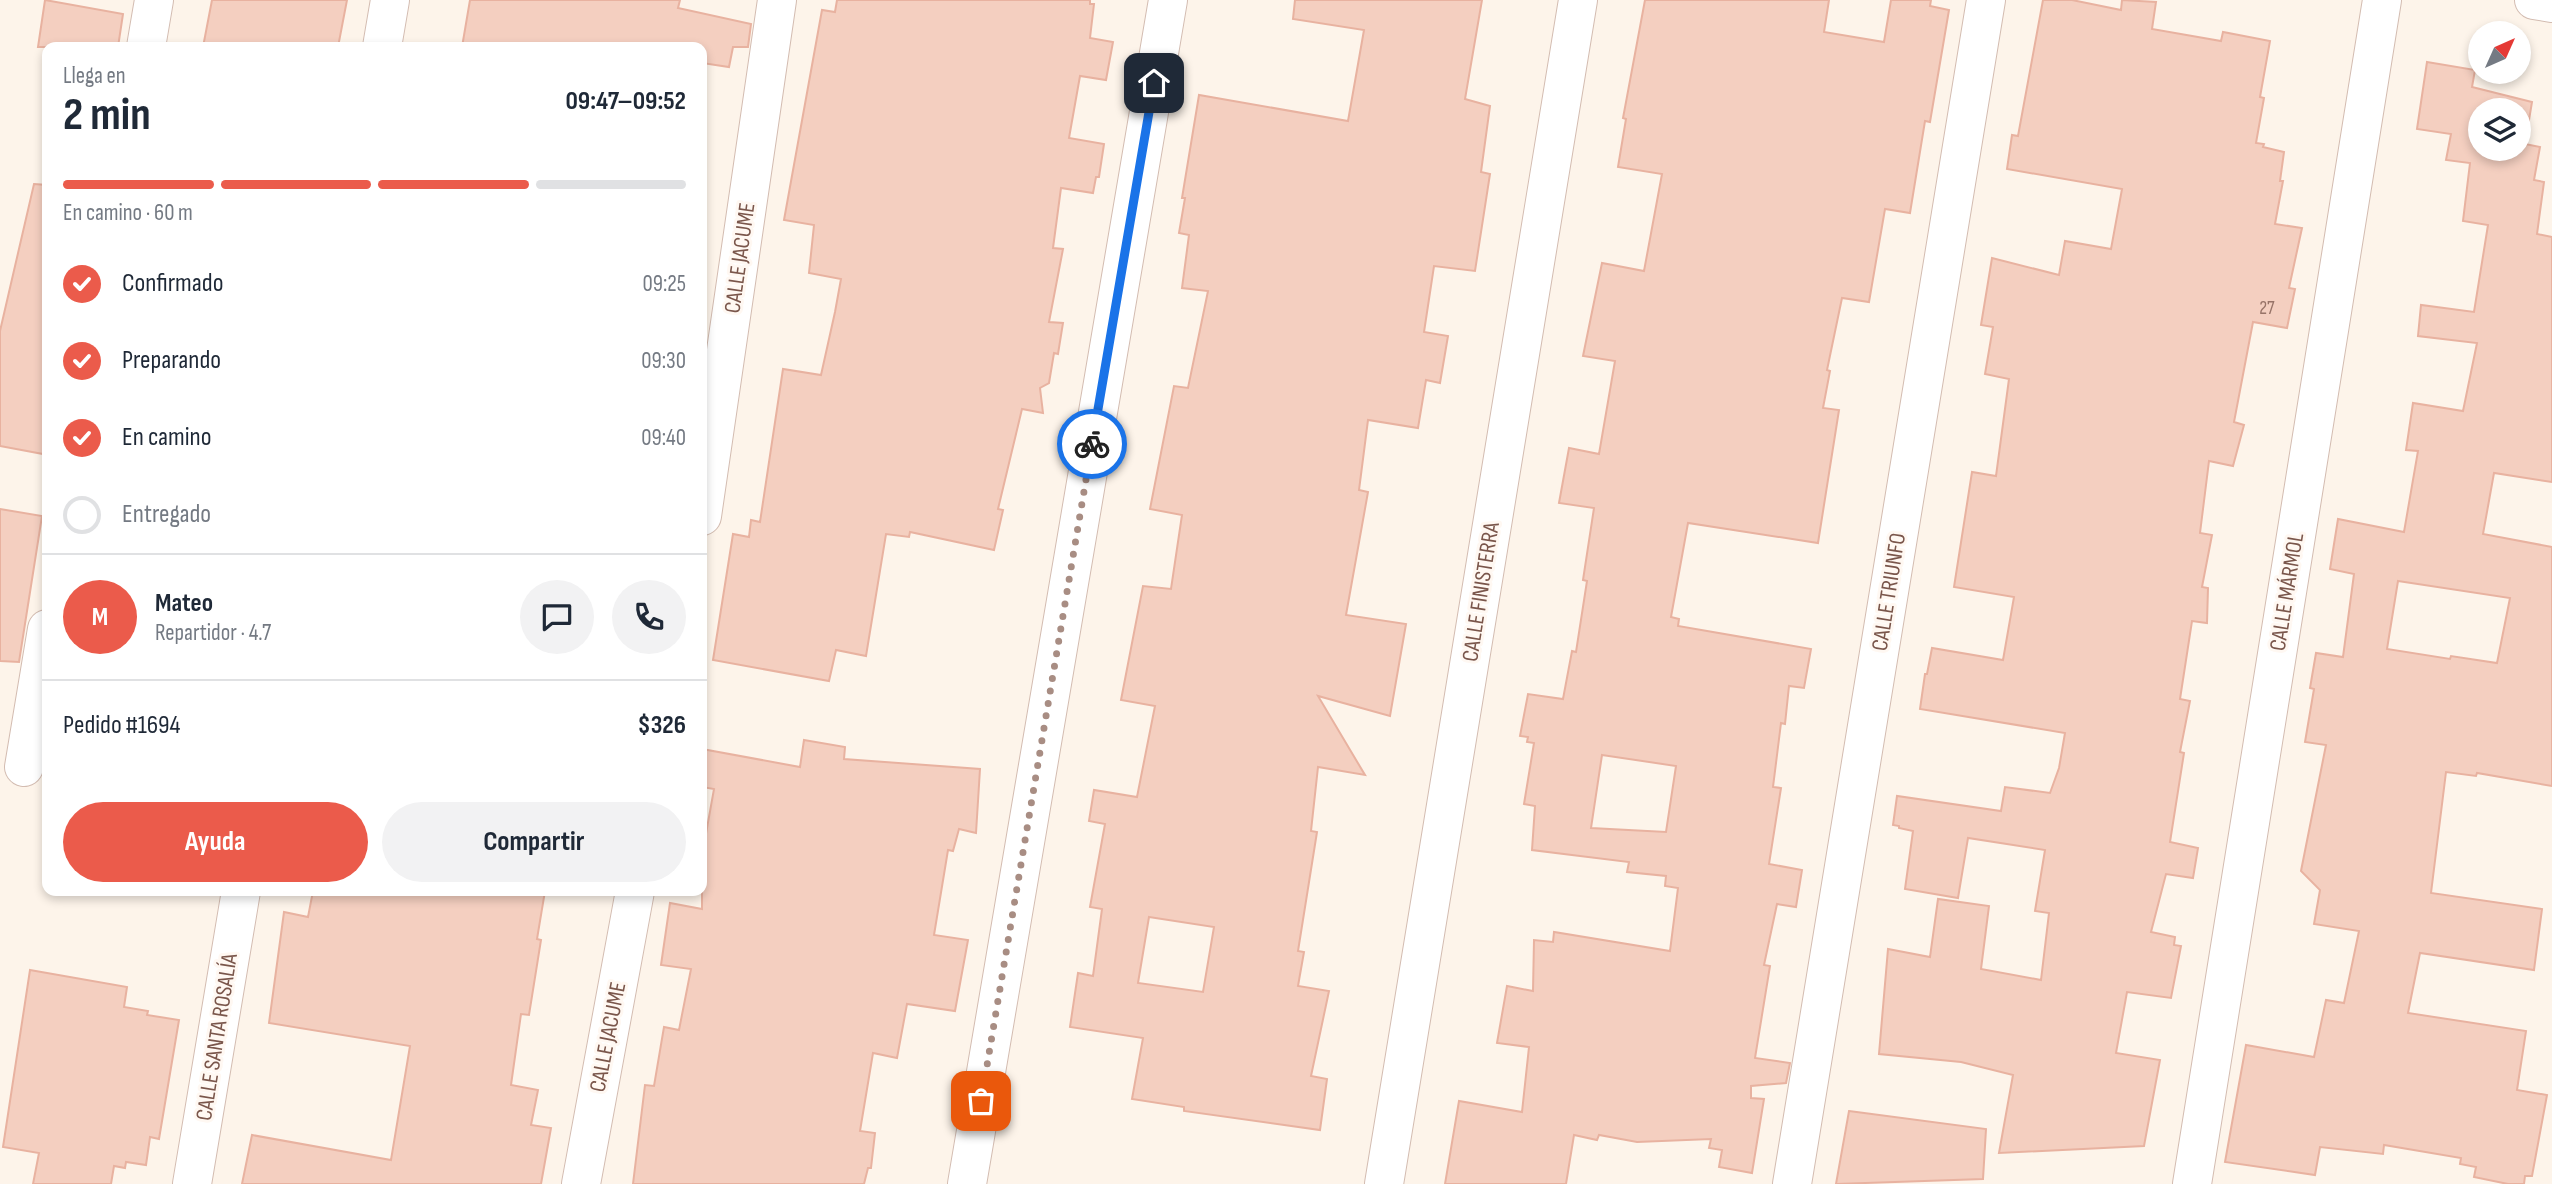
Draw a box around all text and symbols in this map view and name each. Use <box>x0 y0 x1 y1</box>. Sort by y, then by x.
north arrow <box>2468 21 2530 84</box>
map controls <box>2468 21 2531 161</box>
pin <box>1124 53 1184 113</box>
text: Llega en <box>63 62 126 90</box>
icon: home <box>1135 64 1173 102</box>
text: 09:47–09:52 <box>565 86 686 117</box>
text: 2 min <box>63 88 151 143</box>
button: layers <box>2468 98 2531 161</box>
text: En camino · 60 m <box>63 199 193 227</box>
street label: CALLE JACUME <box>718 201 762 315</box>
icon: check <box>63 265 101 303</box>
text: Confirmado <box>122 268 223 299</box>
text: 09:25 <box>643 270 686 298</box>
house number: 27 <box>2259 297 2275 320</box>
icon: check <box>63 342 101 380</box>
text: Preparando <box>122 345 221 376</box>
text: 09:30 <box>641 347 686 375</box>
courier <box>1057 409 1127 479</box>
icon: check <box>63 419 101 457</box>
text: En camino <box>122 422 212 453</box>
text: 09:40 <box>641 424 686 452</box>
icon: bike <box>1073 425 1111 463</box>
text: Entregado <box>122 499 211 530</box>
street label: CALLE FINISTERRA <box>1456 520 1506 664</box>
street label: CALLE TRIUNFO <box>1866 531 1912 653</box>
street label: CALLE MÁRMOL <box>2264 531 2310 653</box>
button: chat <box>520 580 594 654</box>
button: phone <box>612 580 686 654</box>
text: Mateo <box>155 588 213 619</box>
text: M <box>92 602 108 633</box>
text: Repartidor · 4.7 <box>155 619 271 647</box>
text: Pedido #1694 <box>63 710 180 741</box>
text: $326 <box>637 710 686 741</box>
button: Ayuda <box>63 802 368 882</box>
button: Compartir <box>382 802 686 882</box>
street label: CALLE SANTA ROSALÍA <box>190 951 244 1123</box>
street label: CALLE JACUME <box>584 980 632 1094</box>
pin <box>951 1071 1011 1131</box>
icon: bag <box>962 1082 1000 1120</box>

